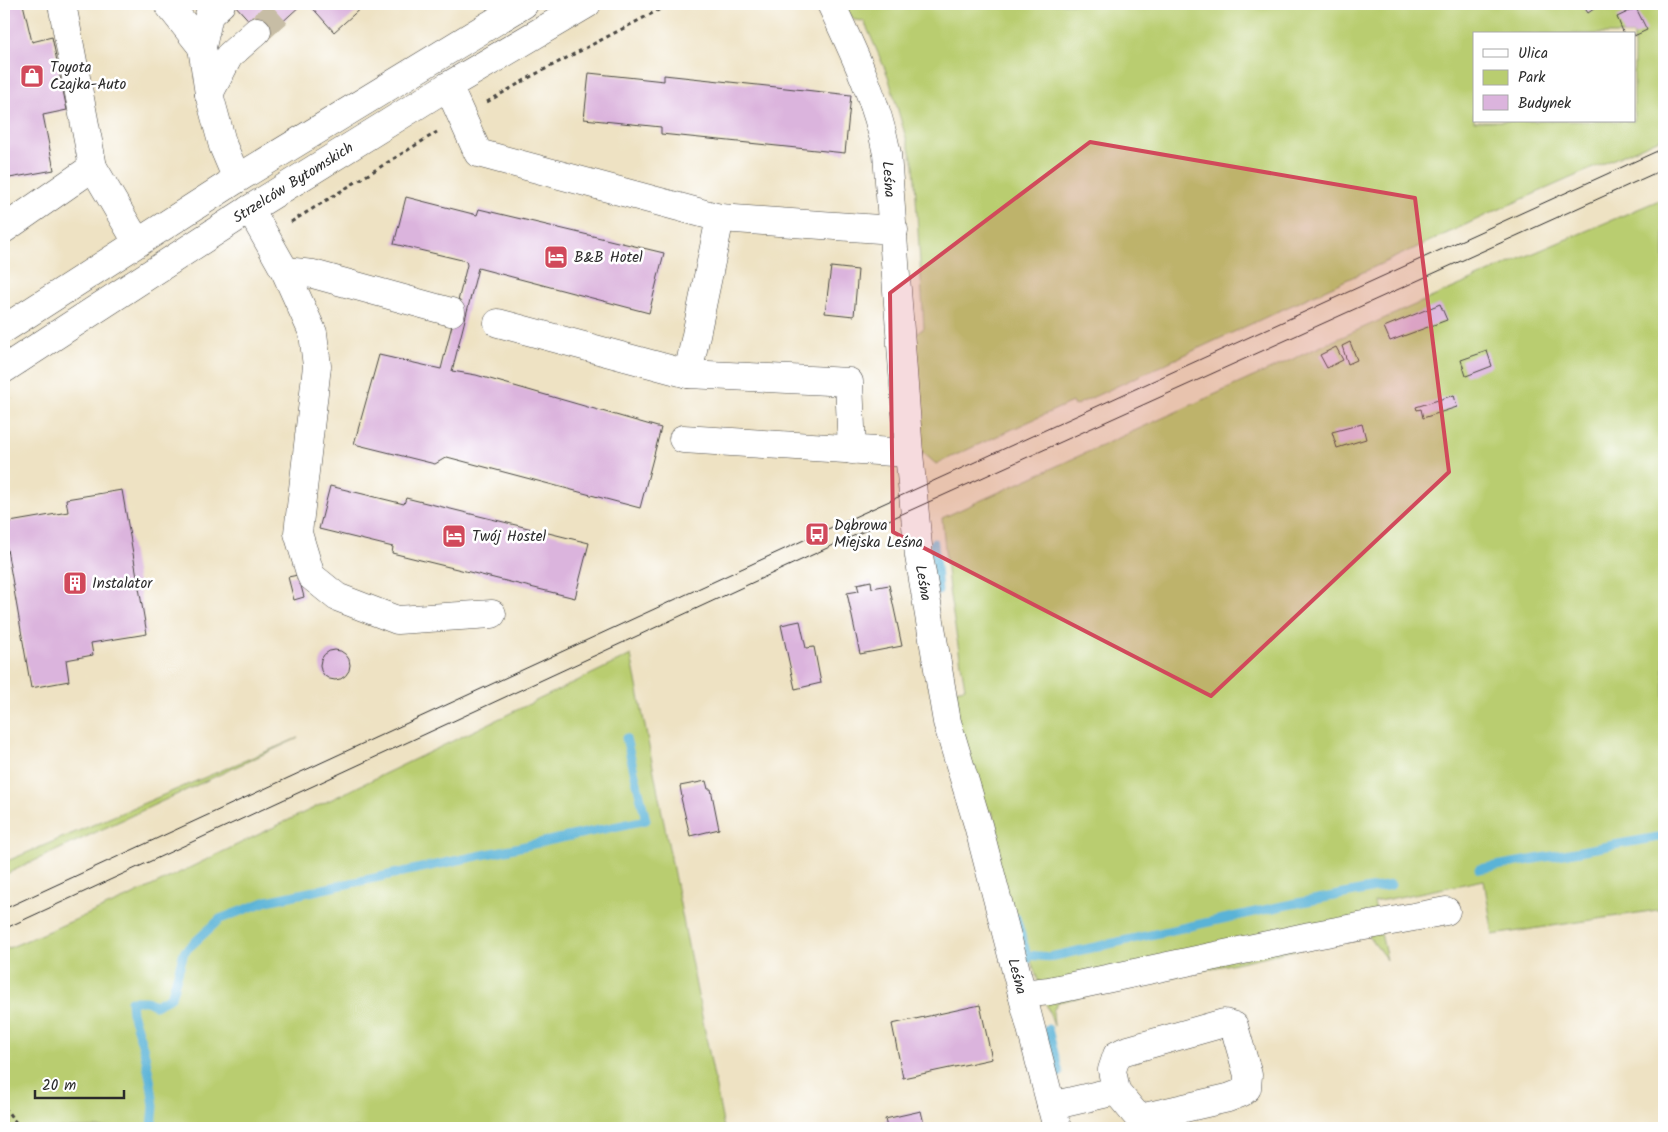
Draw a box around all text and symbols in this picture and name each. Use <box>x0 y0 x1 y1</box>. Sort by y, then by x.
legend <box>1473 32 1636 122</box>
text: Ulica <box>1518 42 1548 66</box>
place label: Toyota Czajka-Auto <box>50 56 127 97</box>
shop icon: Toyota Czajka-Auto <box>19 63 45 89</box>
text: Park <box>1518 66 1546 90</box>
text: Budynek <box>1518 92 1572 116</box>
street label: Strzelców Bytomskich <box>228 136 359 230</box>
street label: Leśna <box>875 160 901 198</box>
hotel icon: B&B Hotel <box>543 244 569 270</box>
place label: B&B Hotel <box>574 246 643 270</box>
place label: Dąbrowa Miejska Leśna <box>834 514 923 555</box>
bus stop icon: Dąbrowa Miejska Leśna <box>804 521 830 547</box>
hotel icon: Twój Hostel <box>441 523 467 549</box>
place label: Twój Hostel <box>472 525 547 549</box>
street label: Leśna <box>908 563 937 603</box>
building icon: Instalator <box>62 570 88 596</box>
place label: Instalator <box>92 572 153 596</box>
street label: Leśna <box>1000 956 1033 997</box>
scale bar <box>35 1067 124 1099</box>
text: 20 m <box>42 1074 76 1098</box>

